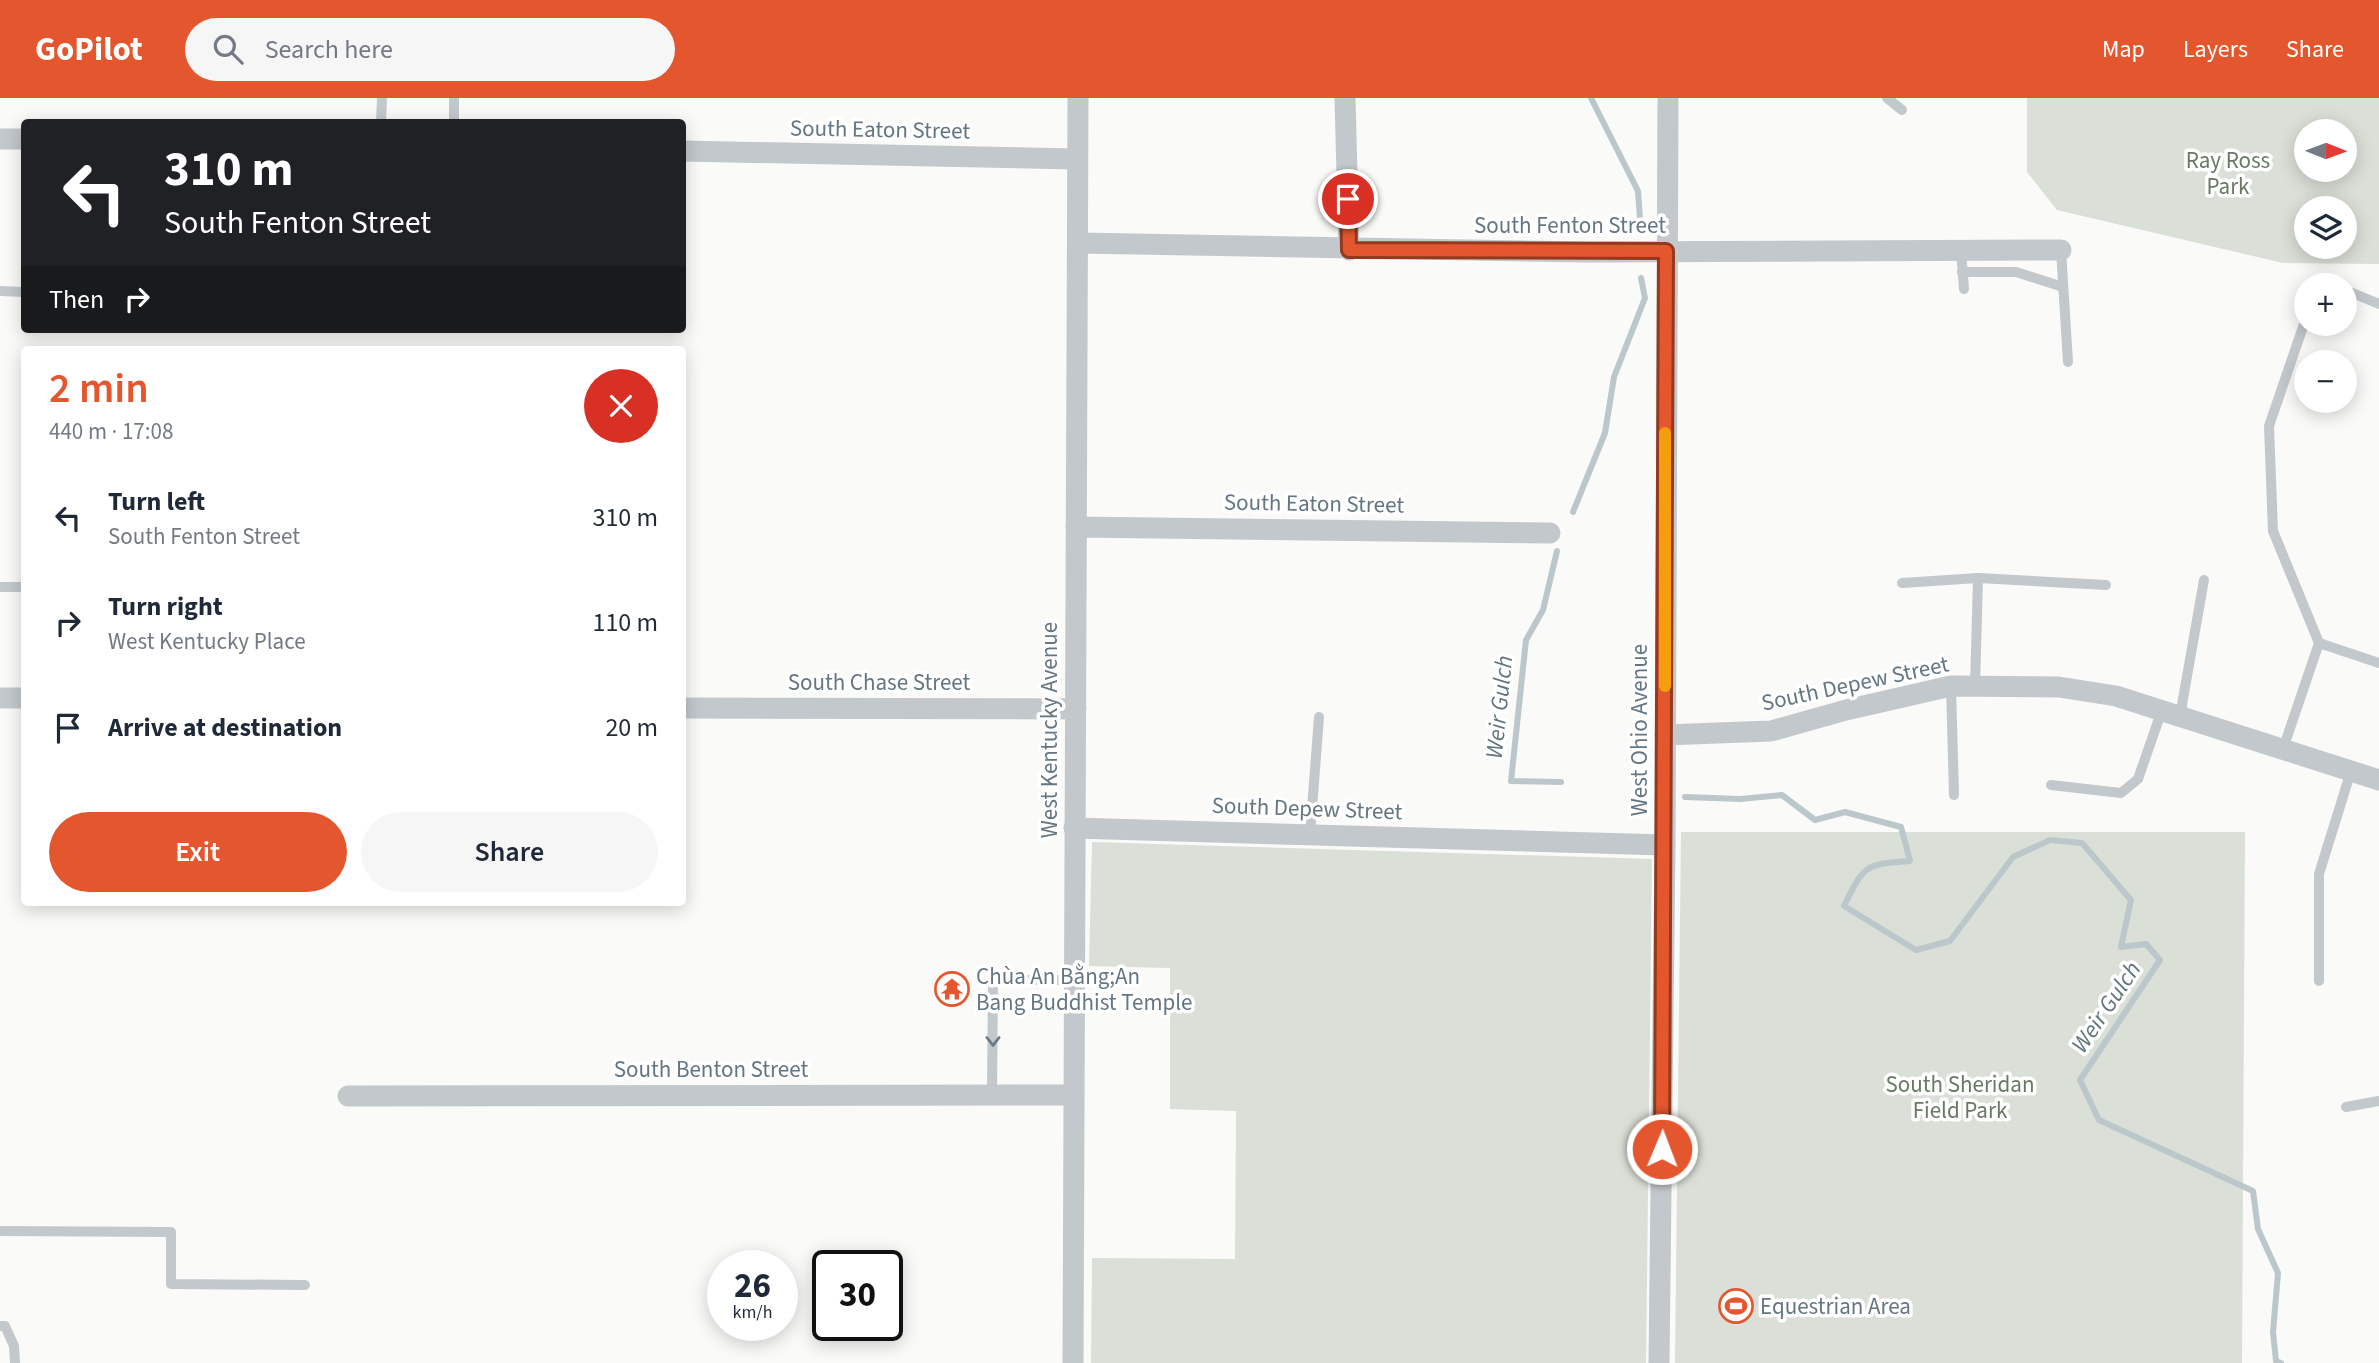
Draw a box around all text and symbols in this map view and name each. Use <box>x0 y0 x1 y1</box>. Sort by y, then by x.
search box <box>185 18 675 81</box>
text: GoPilot <box>35 26 143 73</box>
icon: search <box>209 30 247 68</box>
text: Search here <box>265 31 393 68</box>
text: Map <box>2102 32 2145 67</box>
text: Layers <box>2183 32 2248 67</box>
text: Share <box>2286 32 2344 67</box>
street label: South Eaton Street <box>790 111 971 148</box>
north arrow <box>2294 119 2357 182</box>
map controls <box>2294 119 2357 413</box>
text: 310 m <box>164 135 293 205</box>
park label: Ray Ross Park <box>2186 144 2270 203</box>
icon: left <box>49 147 140 238</box>
pin <box>1318 169 1378 229</box>
icon: arrive <box>1329 180 1367 218</box>
button: layers <box>2294 196 2357 259</box>
text: South Fenton Street <box>164 200 431 246</box>
street label: South Fenton Street <box>1474 209 1666 242</box>
button: + <box>2294 273 2357 336</box>
icon: right <box>118 280 156 318</box>
text: Then <box>49 281 104 318</box>
button: − <box>2294 350 2357 413</box>
text: 2 min <box>49 359 149 419</box>
button: close <box>584 369 658 443</box>
text: 440 m · 17:08 <box>49 415 173 448</box>
text: Turn left <box>108 483 205 520</box>
street label: South Eaton Street <box>1224 485 1405 522</box>
icon: left <box>49 499 87 537</box>
text: 310 m <box>592 499 658 536</box>
text: South Fenton Street <box>108 520 300 553</box>
text: Turn right <box>108 588 223 625</box>
icon: right <box>49 604 87 642</box>
text: 110 m <box>592 604 658 641</box>
street label: West Kentucky Avenue <box>1033 622 1066 838</box>
text: West Kentucky Place <box>108 625 306 658</box>
street label: West Ohio Avenue <box>1623 644 1656 816</box>
street label: South Depew Street <box>1758 647 1952 719</box>
water label: Weir Gulch <box>1477 654 1522 760</box>
street label: South Chase Street <box>788 666 971 699</box>
icon: arrive <box>49 709 87 747</box>
text: Arrive at destination <box>108 709 342 746</box>
text: 20 m <box>605 709 658 746</box>
street label: South Depew Street <box>1211 789 1403 828</box>
button: Exit <box>49 812 347 892</box>
button: Share <box>361 812 658 892</box>
water label: Weir Gulch <box>2063 954 2150 1060</box>
place label: Chùa An Bằng;An Bang Buddhist Temple <box>976 960 1193 1019</box>
temple icon: Chùa An Bằng;An Bang Buddhist Temple <box>933 970 971 1008</box>
one-way arrow <box>985 1036 1001 1047</box>
street label: South Benton Street <box>614 1053 808 1086</box>
park label: South Sheridan Field Park <box>1886 1068 2034 1127</box>
position arrow <box>1625 1112 1699 1186</box>
speed limit sign: 30 <box>812 1250 903 1341</box>
text: 26 <box>734 1261 771 1311</box>
sports icon: Equestrian Area <box>1717 1287 1755 1325</box>
place label: Equestrian Area <box>1760 1290 1911 1323</box>
text: km/h <box>733 1300 772 1325</box>

